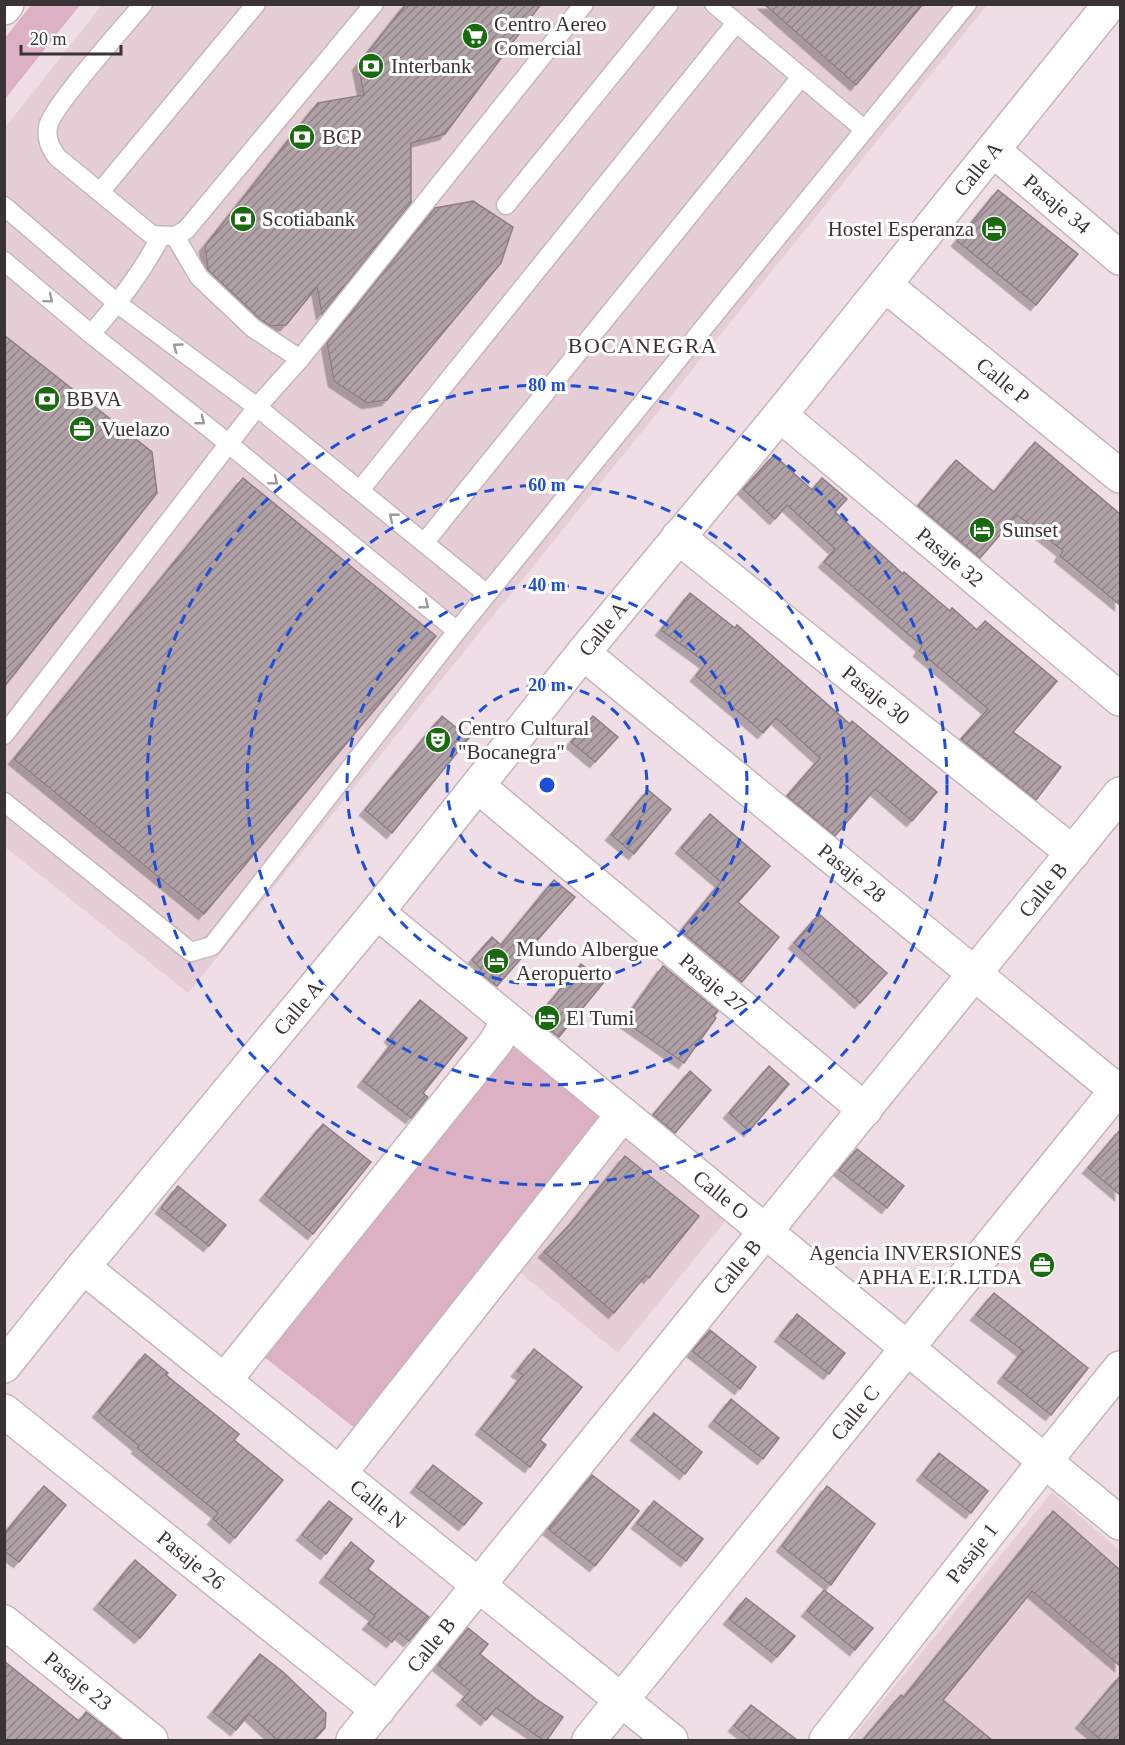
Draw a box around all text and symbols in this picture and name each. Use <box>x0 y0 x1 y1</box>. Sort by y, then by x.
place label: Centro Aereo Comercial <box>494 12 607 60</box>
scale bar <box>21 18 122 56</box>
supermarket icon: Centro Aereo Comercial <box>460 21 490 51</box>
text: 20 m <box>30 29 67 49</box>
bank icon: Interbank <box>356 51 386 81</box>
place label: Interbank <box>391 54 472 78</box>
bank icon: BCP <box>287 122 317 152</box>
place label: BCP <box>322 125 362 149</box>
street label: Calle A <box>949 136 1008 201</box>
street label: Pasaje 34 <box>1019 169 1096 239</box>
bank icon: Scotiabank <box>228 204 258 234</box>
place label: Scotiabank <box>262 207 356 231</box>
hotel icon: Hostel Esperanza <box>979 214 1009 244</box>
place label: Hostel Esperanza <box>828 217 975 241</box>
one-way arrow <box>42 292 53 303</box>
district label: BOCANEGRA <box>568 333 718 358</box>
one-way arrow <box>172 343 183 354</box>
street label: Calle P <box>972 352 1034 410</box>
text: 80 m <box>528 375 566 395</box>
bank icon: BBVA <box>32 384 62 414</box>
place label: BBVA <box>66 387 122 411</box>
office icon: Vuelazo <box>67 414 97 444</box>
one-way arrow <box>194 414 205 425</box>
place label: Vuelazo <box>101 417 170 441</box>
one-way arrow <box>267 474 278 485</box>
text: 60 m <box>528 475 566 495</box>
one-way arrow <box>389 514 400 525</box>
hotel icon: Sunset <box>967 515 997 545</box>
place label: Sunset <box>1002 518 1058 542</box>
street label: Pasaje 32 <box>912 522 988 592</box>
text: 40 m <box>528 575 566 595</box>
street label: Calle A <box>574 596 633 661</box>
one-way arrow <box>418 597 429 608</box>
street label: Pasaje 30 <box>837 661 915 729</box>
text: 20 m <box>528 675 566 695</box>
place label: Centro Cultural "Bocanegra" <box>458 716 589 764</box>
theatre icon: Centro Cultural "Bocanegra" <box>423 725 453 755</box>
centre of rings <box>537 775 557 795</box>
street label: Pasaje 28 <box>813 839 891 907</box>
street label: Calle B <box>1014 858 1072 922</box>
place label: Mundo Albergue Aeropuerto <box>516 937 659 985</box>
hotel icon: Mundo Albergue Aeropuerto <box>481 946 511 976</box>
street label: Pasaje 27 <box>675 948 751 1018</box>
street label: Calle A <box>268 975 328 1040</box>
hotel icon: El Tumi <box>532 1003 562 1033</box>
place label: El Tumi <box>566 1006 634 1030</box>
street label: Calle O <box>688 1165 754 1225</box>
street label: Calle B <box>708 1235 766 1299</box>
place label: Agencia INVERSIONES APHA E.I.R.LTDA <box>809 1241 1023 1289</box>
office icon: Agencia INVERSIONES APHA E.I.R.LTDA <box>1027 1250 1057 1280</box>
street label: Calle C <box>826 1381 884 1445</box>
street label: Calle N <box>345 1474 411 1534</box>
street label: Pasaje 1 <box>941 1518 1003 1588</box>
street label: Pasaje 26 <box>152 1526 230 1594</box>
street label: Calle B <box>402 1613 460 1677</box>
street label: Pasaje 23 <box>39 1647 117 1715</box>

